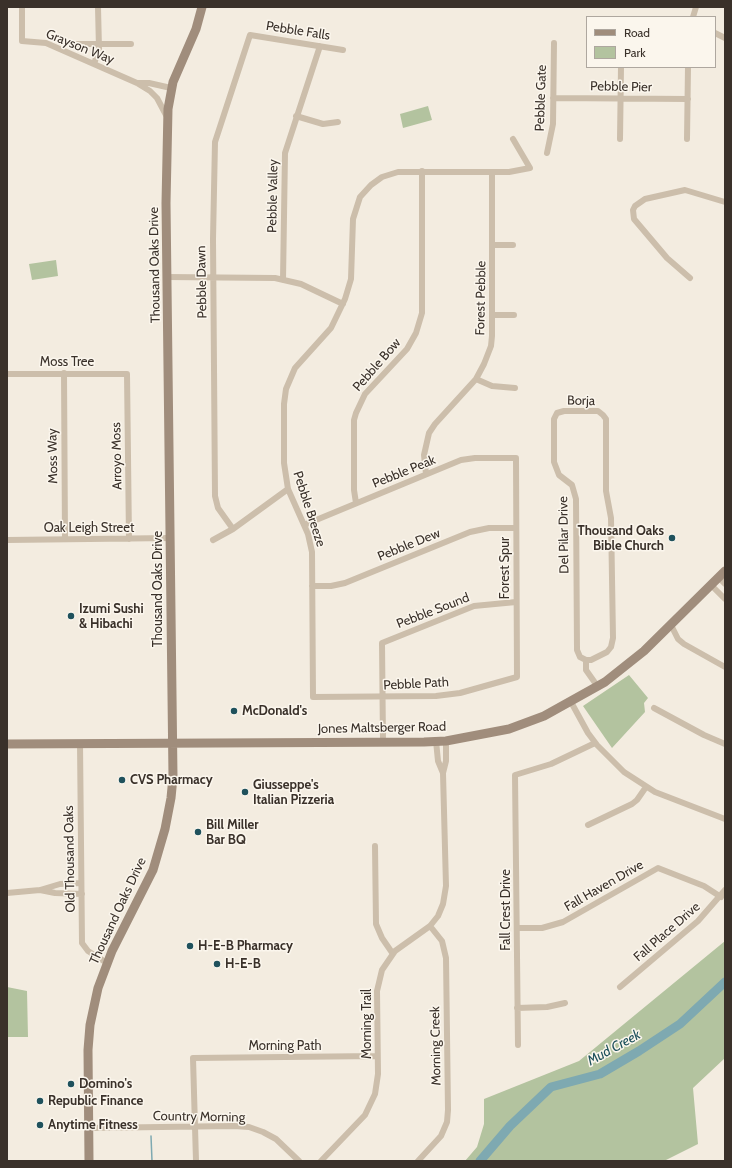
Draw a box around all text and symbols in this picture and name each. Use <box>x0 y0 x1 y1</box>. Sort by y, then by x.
legend <box>586 16 716 68</box>
street label: Pebble Falls <box>265 18 331 44</box>
text: Road <box>624 25 650 40</box>
street label: Grayson Way <box>44 26 116 68</box>
text: Park <box>624 45 646 60</box>
street label: Pebble Gate <box>532 64 550 132</box>
street label: Pebble Pier <box>590 79 652 95</box>
street label: Pebble Valley <box>265 159 281 233</box>
street label: Thousand Oaks Drive <box>146 207 164 323</box>
street label: Pebble Dawn <box>194 245 210 319</box>
street label: Forest Pebble <box>473 261 489 335</box>
street label: Pebble Bow <box>350 335 404 395</box>
street label: Moss Tree <box>40 354 94 370</box>
street label: Borja <box>567 393 595 409</box>
street label: Arroyo Moss <box>109 422 125 490</box>
street label: Moss Way <box>45 428 61 484</box>
street label: Pebble Peak <box>370 452 438 492</box>
street label: Pebble Breeze <box>289 469 329 549</box>
street label: Del Pilar Drive <box>556 496 572 574</box>
street label: Oak Leigh Street <box>44 520 134 536</box>
place label: Thousand Oaks Bible Church <box>578 523 664 554</box>
street label: Pebble Dew <box>375 525 443 565</box>
street label: Thousand Oaks Drive <box>150 531 166 647</box>
marker: Thousand Oaks Bible Church <box>667 533 677 543</box>
street label: Forest Spur <box>497 537 513 599</box>
street label: Pebble Sound <box>394 590 472 632</box>
place label: Izumi Sushi & Hibachi <box>79 601 144 632</box>
marker: Izumi Sushi & Hibachi <box>66 611 76 621</box>
street label: Pebble Path <box>383 674 449 694</box>
place label: McDonald's <box>242 703 307 719</box>
marker: McDonald's <box>229 706 239 716</box>
street label: Jones Maltsberger Road <box>318 719 446 737</box>
place label: CVS Pharmacy <box>130 772 213 788</box>
marker: CVS Pharmacy <box>117 775 127 785</box>
place label: Giusseppe's Italian Pizzeria <box>253 777 334 808</box>
marker: Giusseppe's Italian Pizzeria <box>240 787 250 797</box>
street label: Old Thousand Oaks <box>61 805 79 913</box>
place label: Bill Miller Bar BQ <box>206 817 259 848</box>
marker: Bill Miller Bar BQ <box>193 827 203 837</box>
street label: Thousand Oaks Drive <box>86 855 150 967</box>
street label: Fall Haven Drive <box>562 857 646 915</box>
street label: Fall Crest Drive <box>498 869 514 951</box>
street label: Fall Place Drive <box>631 899 703 965</box>
place label: H-E-B Pharmacy <box>198 938 293 954</box>
marker: H-E-B Pharmacy <box>185 941 195 951</box>
place label: H-E-B <box>225 956 261 972</box>
marker: H-E-B <box>212 959 222 969</box>
street label: Morning Trail <box>359 989 375 1059</box>
street label: Morning Creek <box>428 1006 444 1086</box>
water label: Mud Creek <box>584 1027 644 1069</box>
street label: Morning Path <box>248 1038 322 1054</box>
place label: Domino's <box>79 1076 132 1092</box>
marker: Domino's <box>66 1079 76 1089</box>
place label: Republic Finance <box>48 1093 143 1109</box>
marker: Republic Finance <box>35 1096 45 1106</box>
street label: Country Morning <box>153 1108 245 1126</box>
place label: Anytime Fitness <box>48 1117 138 1133</box>
marker: Anytime Fitness <box>35 1120 45 1130</box>

